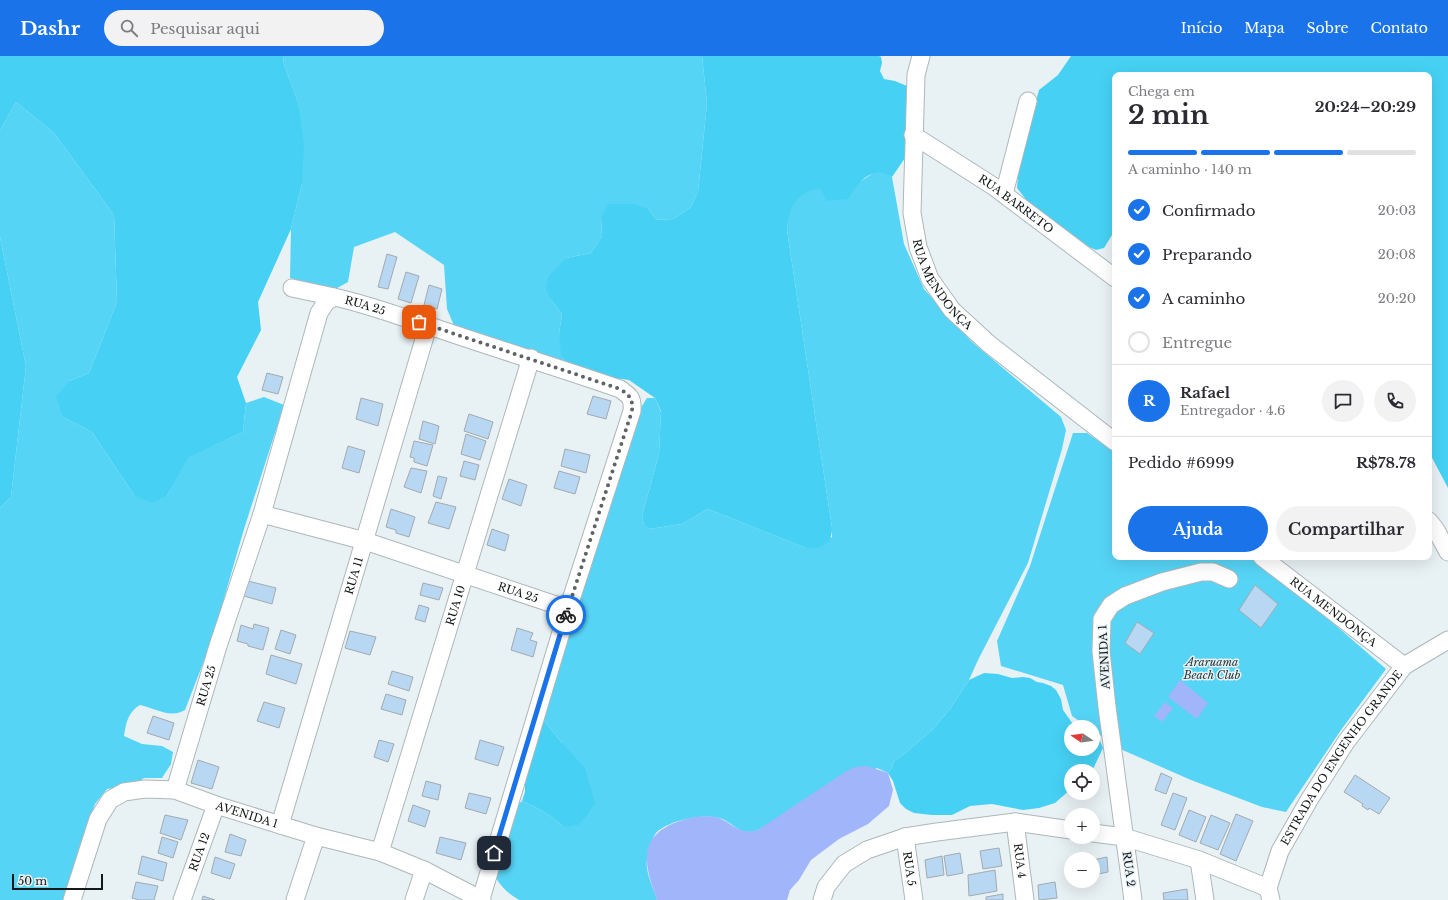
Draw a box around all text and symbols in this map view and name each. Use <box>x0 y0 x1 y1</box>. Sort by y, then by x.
search box <box>104 10 384 46</box>
text: Dashr <box>20 17 80 40</box>
icon: search <box>118 17 140 39</box>
text: Pesquisar aqui <box>150 19 260 38</box>
text: Início <box>1181 19 1222 37</box>
text: Mapa <box>1244 19 1285 37</box>
text: Sobre <box>1307 19 1348 37</box>
text: Contato <box>1370 19 1428 37</box>
text: Chega em <box>1128 83 1195 100</box>
text: 20:24–20:29 <box>1315 97 1416 116</box>
text: 2 min <box>1128 99 1209 131</box>
text: A caminho · 140 m <box>1128 161 1252 178</box>
street label: RUA BARRETO <box>976 172 1056 236</box>
icon: check <box>1128 199 1150 221</box>
text: Confirmado <box>1162 201 1255 220</box>
text: 20:03 <box>1378 202 1416 219</box>
street label: RUA MENDONÇA <box>910 238 976 333</box>
icon: check <box>1128 243 1150 265</box>
text: Preparando <box>1162 245 1252 264</box>
text: 20:08 <box>1378 246 1416 263</box>
icon: check <box>1128 287 1150 309</box>
text: A caminho <box>1162 289 1245 308</box>
text: 20:20 <box>1378 290 1416 307</box>
street label: RUA 25 <box>343 293 387 318</box>
pin <box>402 305 436 339</box>
icon: bag <box>408 311 430 333</box>
text: Entregue <box>1162 333 1232 352</box>
button: chat <box>1322 380 1364 422</box>
button: phone <box>1374 380 1416 422</box>
text: Rafael <box>1180 383 1230 402</box>
text: R <box>1143 391 1155 410</box>
text: Entregador · 4.6 <box>1180 402 1285 419</box>
text: Pedido #6999 <box>1128 453 1235 472</box>
text: R$78.78 <box>1356 453 1416 472</box>
button: Ajuda <box>1128 506 1268 552</box>
button: Compartilhar <box>1276 506 1416 552</box>
street label: RUA 11 <box>342 555 366 596</box>
street label: RUA MENDONÇA <box>1287 574 1380 650</box>
street label: RUA 25 <box>496 579 540 606</box>
street label: RUA 10 <box>443 583 468 627</box>
courier <box>546 595 586 635</box>
icon: bike <box>555 604 577 626</box>
street label: AVENIDA 1 <box>1095 624 1113 690</box>
park label: Araruama Beach Club <box>1182 655 1241 682</box>
street label: RUA 25 <box>194 664 219 708</box>
street label: ESTRADA DO ENGENHO GRANDE <box>1278 667 1405 848</box>
north arrow <box>1064 720 1100 756</box>
map controls <box>1064 720 1100 888</box>
button: locate <box>1064 764 1100 800</box>
street label: AVENIDA 1 <box>213 798 280 831</box>
button: + <box>1064 808 1100 844</box>
street label: RUA 12 <box>186 830 213 873</box>
pin <box>477 836 511 870</box>
icon: home <box>483 842 505 864</box>
street label: RUA 4 <box>1011 842 1029 879</box>
street label: RUA 5 <box>900 850 919 887</box>
street label: RUA 2 <box>1120 850 1138 888</box>
button: − <box>1064 852 1100 888</box>
scale bar <box>12 872 103 891</box>
text: 50 m <box>18 874 47 888</box>

